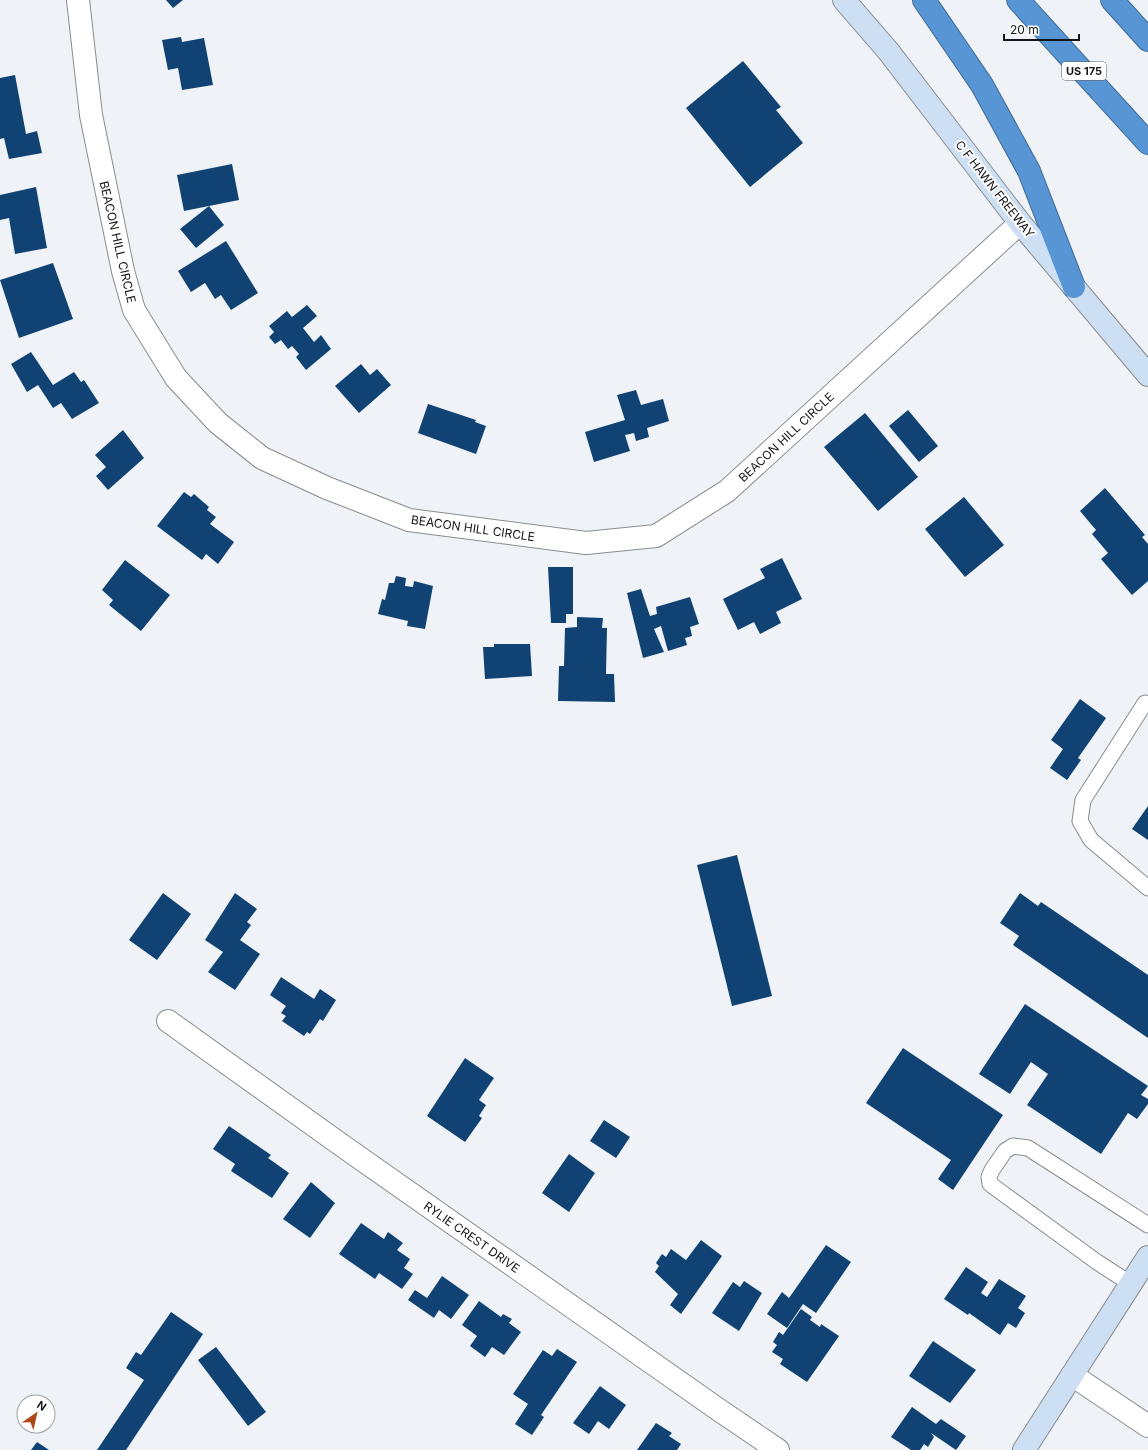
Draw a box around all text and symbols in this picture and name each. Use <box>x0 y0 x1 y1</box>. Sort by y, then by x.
scale bar <box>1004 16 1079 42</box>
text: 20 m <box>1010 22 1039 37</box>
road number: US 175 <box>1062 62 1106 80</box>
street label: C F HAWN FREEWAY <box>952 137 1038 241</box>
street label: BEACON HILL CIRCLE <box>97 179 139 305</box>
street label: BEACON HILL CIRCLE <box>735 389 837 485</box>
street label: BEACON HILL CIRCLE <box>410 512 536 544</box>
street label: RYLIE CREST DRIVE <box>421 1198 523 1276</box>
north arrow <box>16 1394 56 1434</box>
text: N <box>34 1398 49 1414</box>

